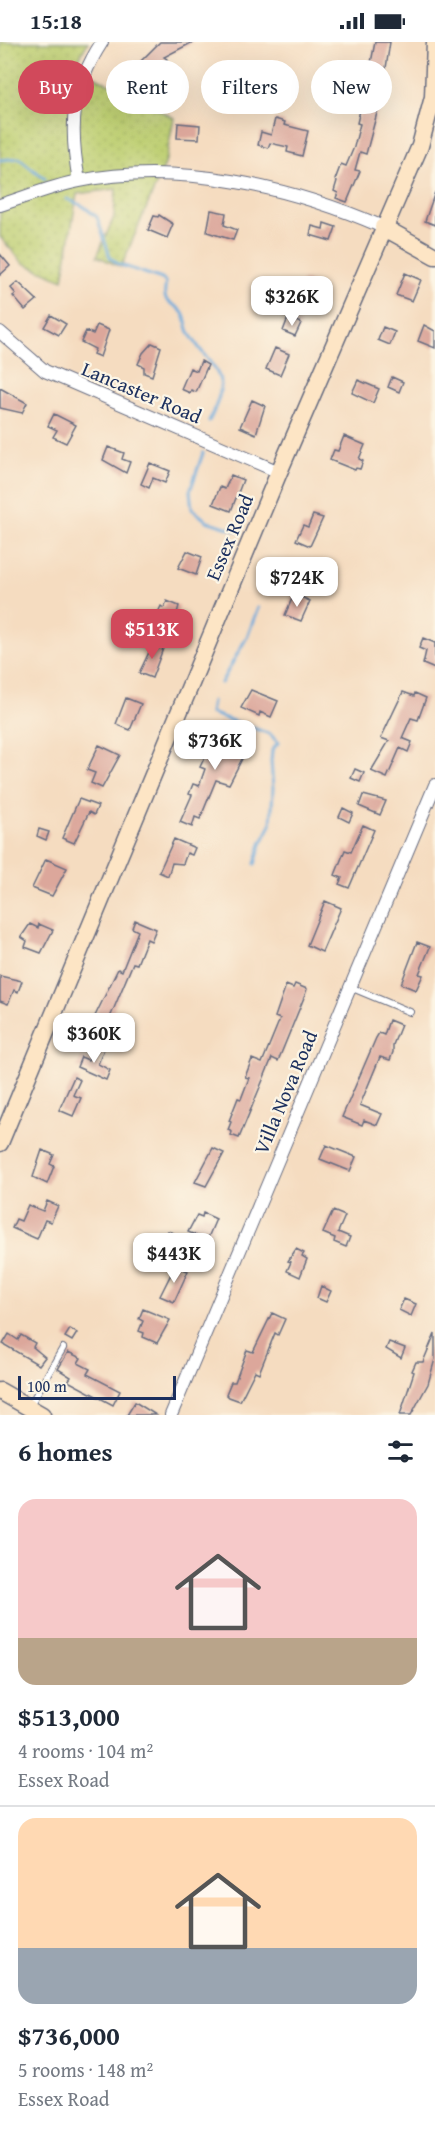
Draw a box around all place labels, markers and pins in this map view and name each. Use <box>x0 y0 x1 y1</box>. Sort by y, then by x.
pin: $326K <box>250 276 334 327</box>
pin: $724K <box>255 557 339 608</box>
pin: $513K <box>110 609 194 660</box>
pin: $736K <box>173 720 257 771</box>
pin: $360K <box>52 1013 136 1064</box>
pin: $443K <box>132 1233 216 1284</box>

